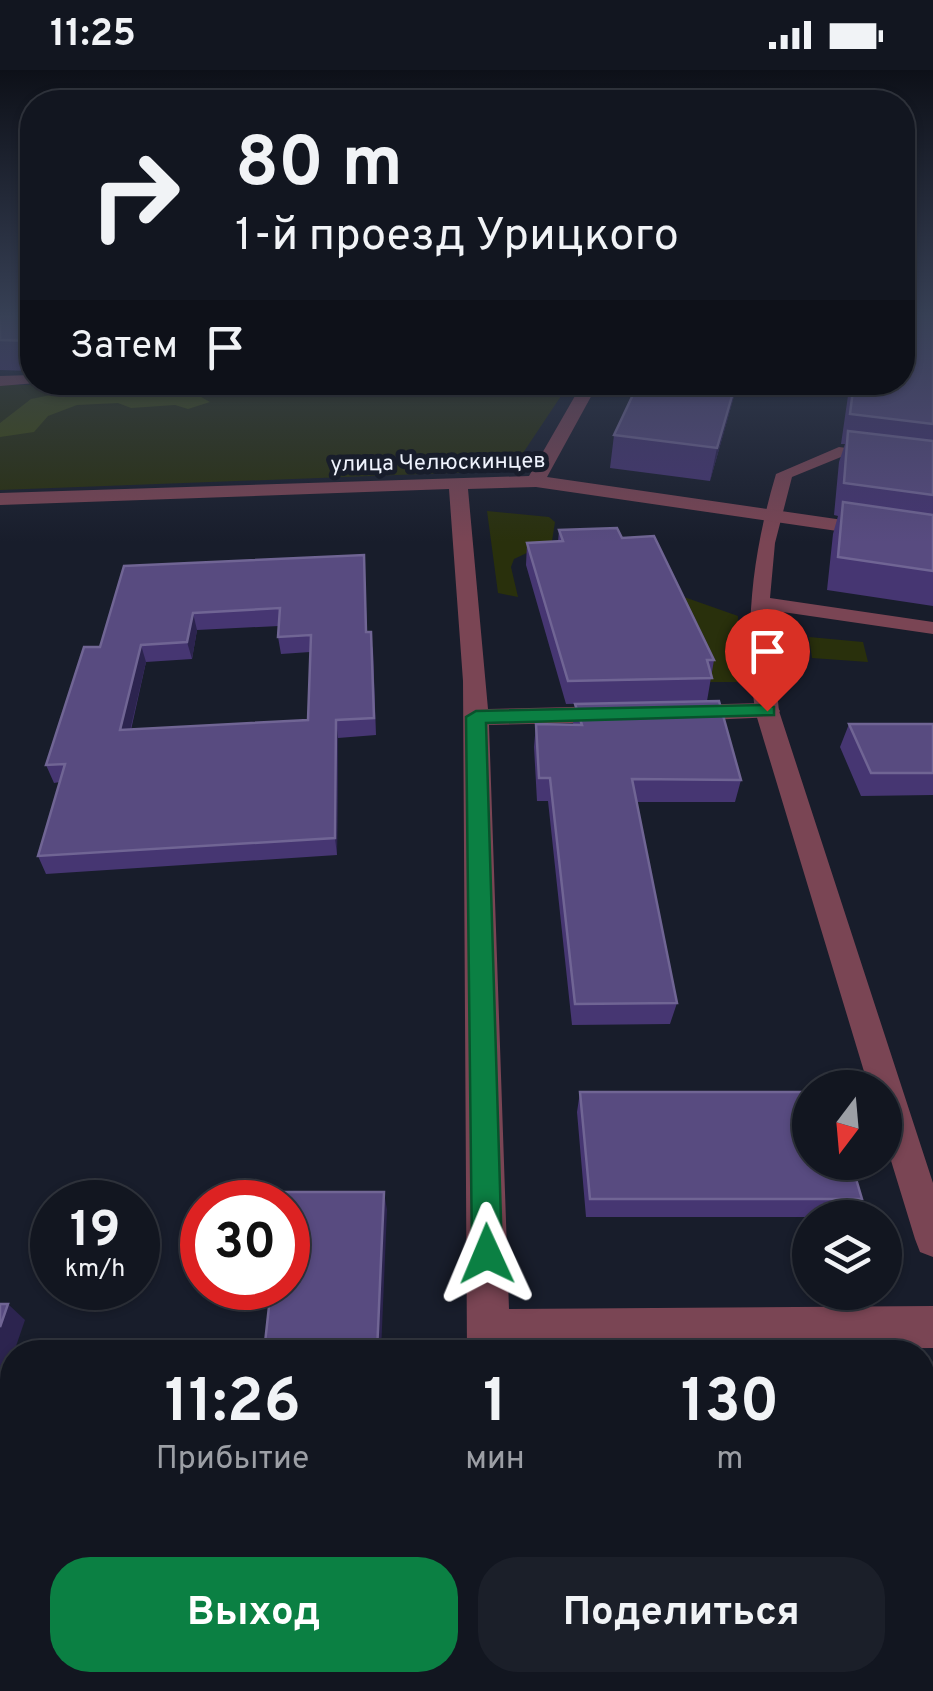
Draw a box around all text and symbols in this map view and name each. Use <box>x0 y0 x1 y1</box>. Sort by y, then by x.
text: 11:25 <box>50 11 136 60</box>
text: 80 m <box>235 122 403 211</box>
icon: right <box>70 130 200 260</box>
text: 1-й проезд Урицкого <box>235 209 679 266</box>
icon: arrive <box>198 320 253 375</box>
text: Затем <box>70 323 178 372</box>
street label: улица Челюскинцев <box>330 448 546 479</box>
pin <box>725 609 810 712</box>
icon: arrive <box>740 624 795 679</box>
north arrow <box>792 1070 902 1180</box>
map controls <box>792 1070 902 1310</box>
speed limit sign: 30 <box>180 1180 310 1310</box>
button: layers <box>792 1200 902 1310</box>
text: 19 <box>70 1201 120 1264</box>
position arrow <box>435 1202 539 1306</box>
text: km/h <box>65 1254 125 1286</box>
text: 11:26 <box>164 1367 301 1443</box>
text: 1 <box>483 1367 507 1443</box>
text: 130 <box>681 1367 779 1443</box>
text: Прибытие <box>156 1440 309 1480</box>
text: мин <box>465 1440 525 1480</box>
text: m <box>716 1440 743 1480</box>
button: Выход <box>50 1557 458 1672</box>
button: Поделиться <box>478 1557 885 1672</box>

